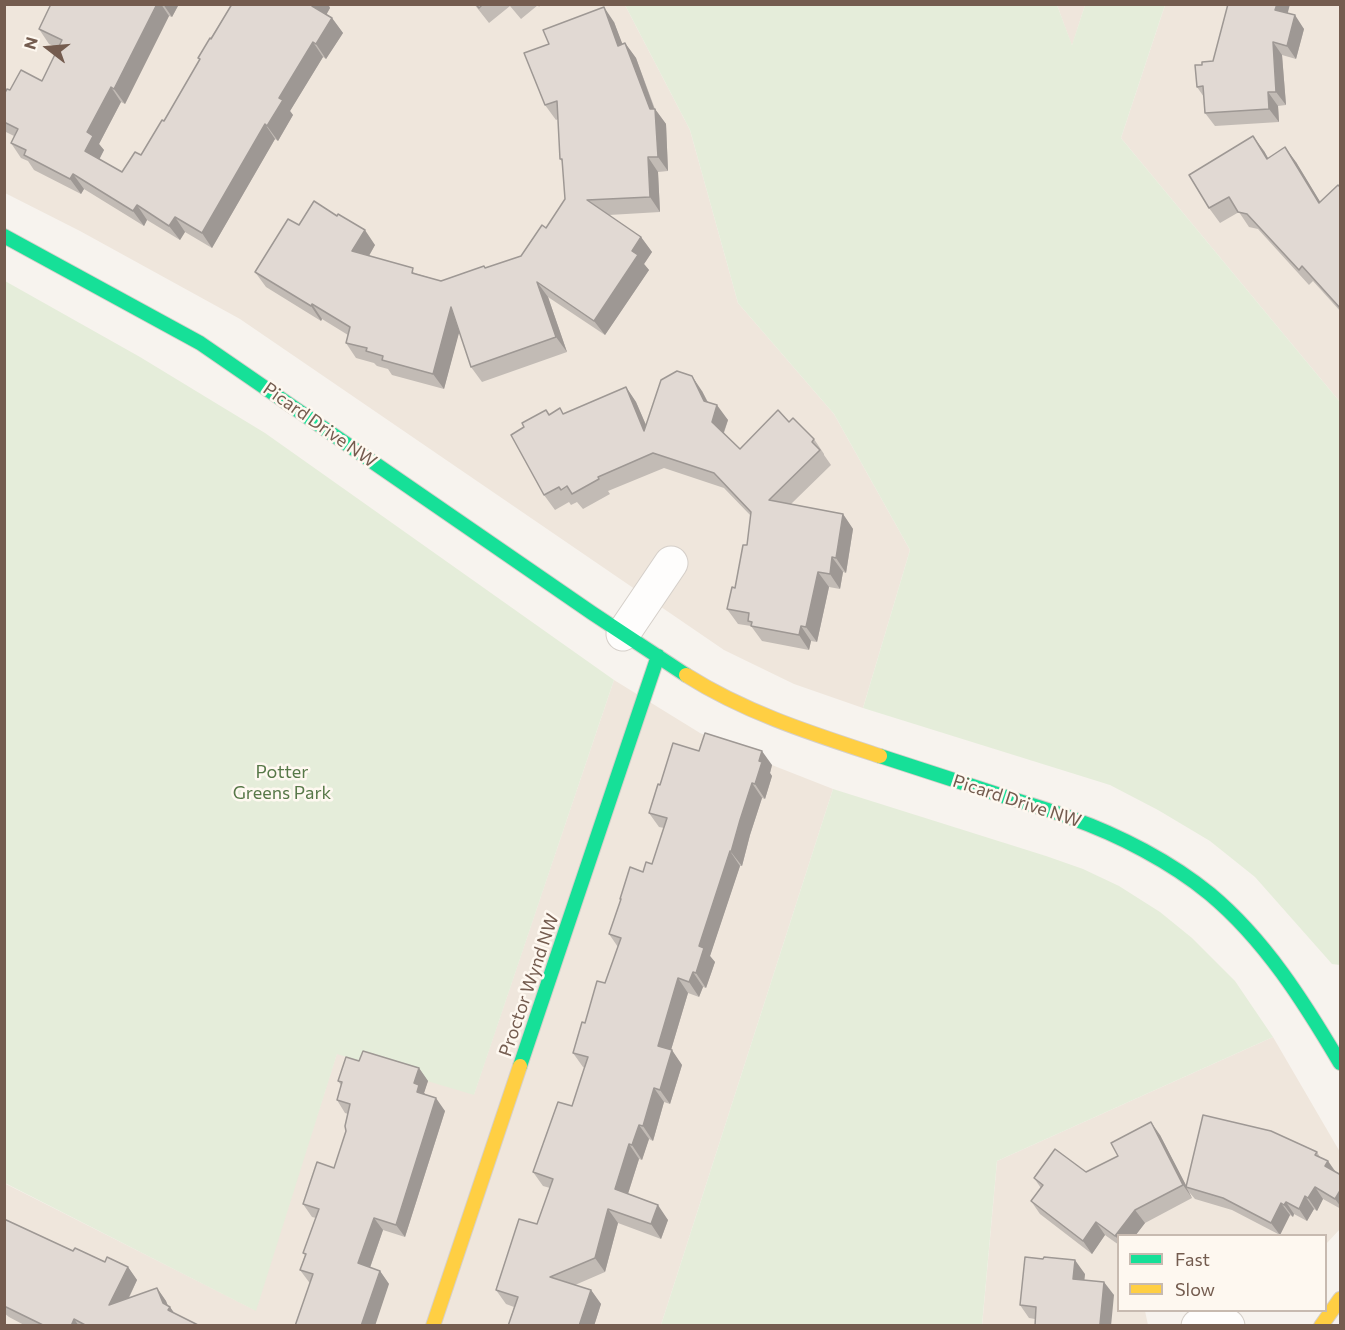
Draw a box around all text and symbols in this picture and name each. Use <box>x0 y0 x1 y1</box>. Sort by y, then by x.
north arrow <box>18 18 78 78</box>
text: N <box>19 35 41 51</box>
street label: Picard Drive NW <box>259 378 381 472</box>
park label: Potter Greens Park <box>233 761 331 804</box>
street label: Picard Drive NW <box>950 770 1084 832</box>
street label: Proctor Wynd NW <box>494 911 564 1059</box>
legend <box>1117 1234 1327 1312</box>
text: Fast <box>1175 1248 1210 1270</box>
text: Slow <box>1175 1278 1215 1300</box>

